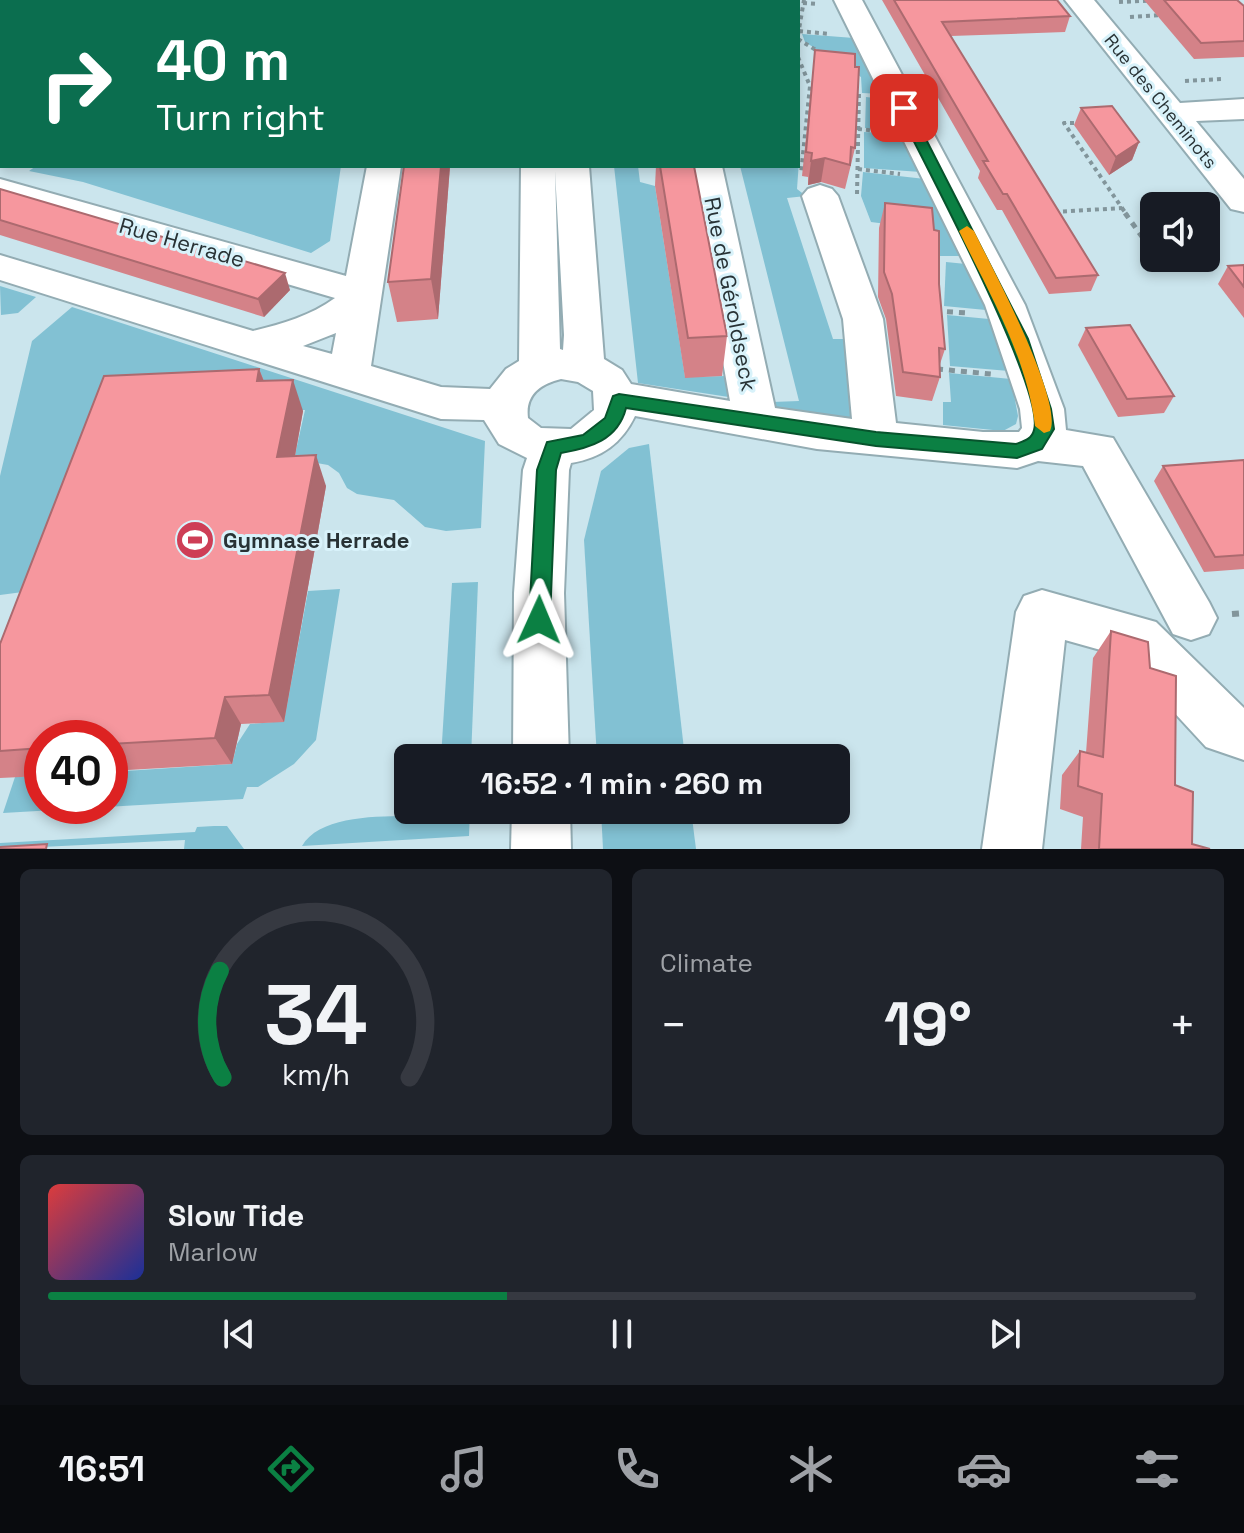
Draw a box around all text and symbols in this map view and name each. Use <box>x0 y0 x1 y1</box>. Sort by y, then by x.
text: 40 m <box>156 25 290 96</box>
street label: Rue des Cheminots <box>1100 29 1222 173</box>
icon: right <box>24 32 128 136</box>
pin <box>870 74 938 142</box>
icon: arrive <box>882 86 926 130</box>
text: Turn right <box>156 95 325 141</box>
map controls <box>1140 192 1220 272</box>
button: sound <box>1140 192 1220 272</box>
street label: Rue de Géroldseck <box>698 195 764 394</box>
street label: Rue Herrade <box>116 211 248 273</box>
sports icon: Gymnase Herrade <box>174 519 216 561</box>
place label: Gymnase Herrade <box>223 526 409 554</box>
position arrow <box>497 578 581 662</box>
speed limit sign: 40 <box>24 720 128 824</box>
text: 16:52 · 1 min · 260 m <box>481 764 763 803</box>
text: Climate <box>660 946 753 980</box>
text: 34 <box>264 962 368 1068</box>
text: 19° <box>884 986 972 1063</box>
text: − <box>660 997 687 1053</box>
text: + <box>1169 997 1196 1053</box>
text: km/h <box>282 1057 350 1093</box>
text: Slow Tide <box>168 1196 304 1235</box>
text: Marlow <box>168 1235 258 1269</box>
icon: previous <box>217 1312 261 1356</box>
icon: pause <box>600 1312 644 1356</box>
icon: next <box>983 1312 1027 1356</box>
icon: directions <box>263 1441 319 1497</box>
icon: music <box>436 1441 492 1497</box>
icon: phone <box>609 1441 665 1497</box>
icon: climate <box>783 1441 839 1497</box>
icon: car <box>956 1441 1012 1497</box>
icon: filters <box>1129 1441 1185 1497</box>
text: 16:51 <box>59 1446 145 1492</box>

